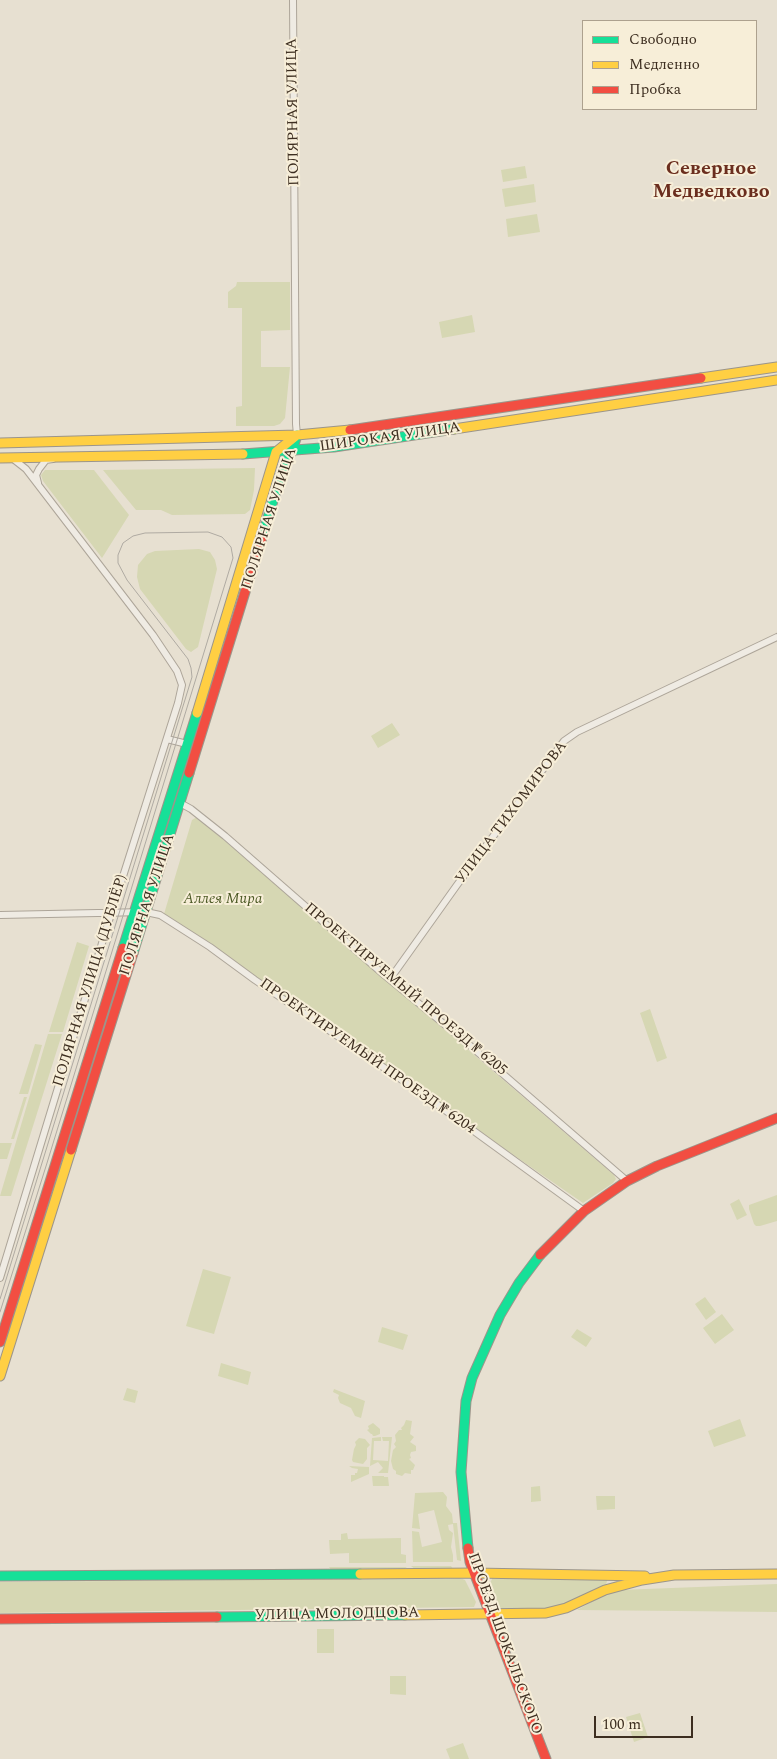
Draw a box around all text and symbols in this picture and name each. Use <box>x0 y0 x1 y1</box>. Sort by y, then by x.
legend <box>582 20 757 110</box>
text: Свободно <box>629 28 697 51</box>
street label: ПОЛЯРНАЯ УЛИЦА <box>284 38 304 186</box>
text: Медленно <box>629 53 700 76</box>
text: Пробка <box>629 78 681 101</box>
district label: Северное Медведково <box>652 158 770 205</box>
street label: ШИРОКАЯ УЛИЦА <box>319 419 461 457</box>
street label: ПОЛЯРНАЯ УЛИЦА <box>239 446 301 592</box>
street label: УЛИЦА ТИХОМИРОВА <box>452 738 572 888</box>
street label: ПОЛЯРНАЯ УЛИЦА <box>117 832 179 978</box>
street label: ПОЛЯРНАЯ УЛИЦА (ДУБЛЁР) <box>50 873 132 1089</box>
park label: Аллея Мира <box>184 891 262 909</box>
street label: ПРОЕКТИРУЕМЫЙ ПРОЕЗД № 6205 <box>300 900 510 1080</box>
street label: ПРОЕКТИРУЕМЫЙ ПРОЕЗД № 6204 <box>256 975 478 1139</box>
street label: ПРОЕЗД ШОКАЛЬСКОГО <box>463 1551 545 1737</box>
street label: УЛИЦА МОЛОДЦОВА <box>255 1605 419 1625</box>
scale bar <box>597 1706 696 1738</box>
text: 100 m <box>602 1713 641 1736</box>

